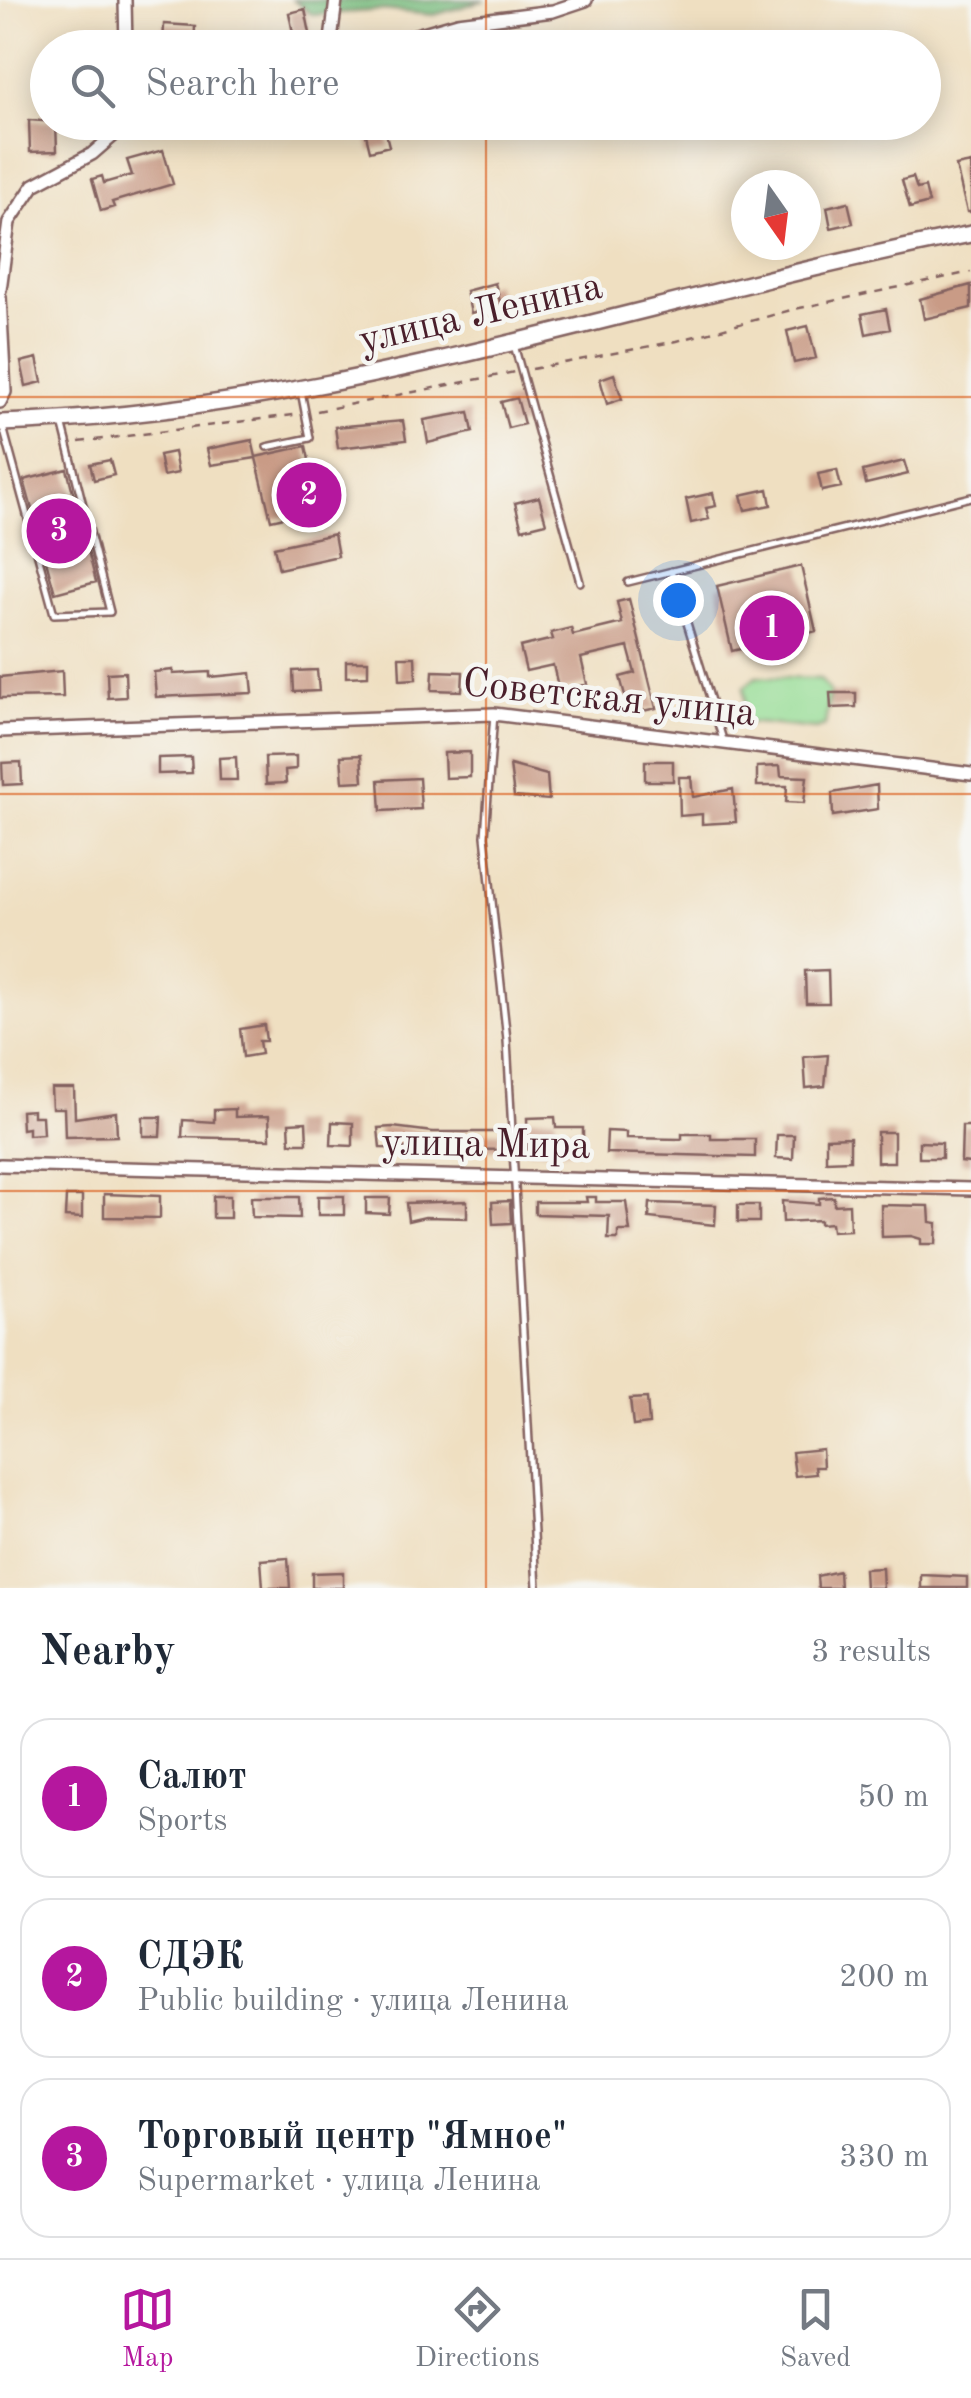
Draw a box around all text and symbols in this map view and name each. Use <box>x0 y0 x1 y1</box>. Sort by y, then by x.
search box <box>30 30 941 140</box>
icon: search <box>65 58 120 113</box>
text: Search here <box>145 66 340 104</box>
north arrow <box>731 170 821 260</box>
street label: улица Ленина <box>356 268 607 362</box>
pin: 2 <box>276 458 342 532</box>
pin: 3 <box>27 494 92 568</box>
your location <box>653 575 704 626</box>
pin: 1 <box>740 590 804 666</box>
street label: Советская улица <box>460 665 758 735</box>
street label: улица Мира <box>381 1124 591 1168</box>
text: Nearby <box>40 1632 176 1674</box>
text: 3 results <box>811 1637 931 1669</box>
text: Салют <box>137 1759 247 1797</box>
text: 1 <box>65 1782 84 1814</box>
text: 50 m <box>858 1782 929 1814</box>
text: Sports <box>137 1806 228 1838</box>
text: СДЭК <box>137 1939 244 1977</box>
text: 2 <box>65 1962 84 1994</box>
text: 200 m <box>839 1962 929 1994</box>
text: Public building · улица Ленина <box>137 1986 569 2018</box>
text: Торговый центр "Ямное" <box>137 2119 567 2157</box>
text: 3 <box>65 2142 84 2174</box>
text: 330 m <box>839 2142 929 2174</box>
text: Supermarket · улица Ленина <box>137 2166 541 2198</box>
tab: Map <box>120 2282 175 2377</box>
tab: Directions <box>415 2282 540 2377</box>
tab: Saved <box>780 2282 851 2377</box>

